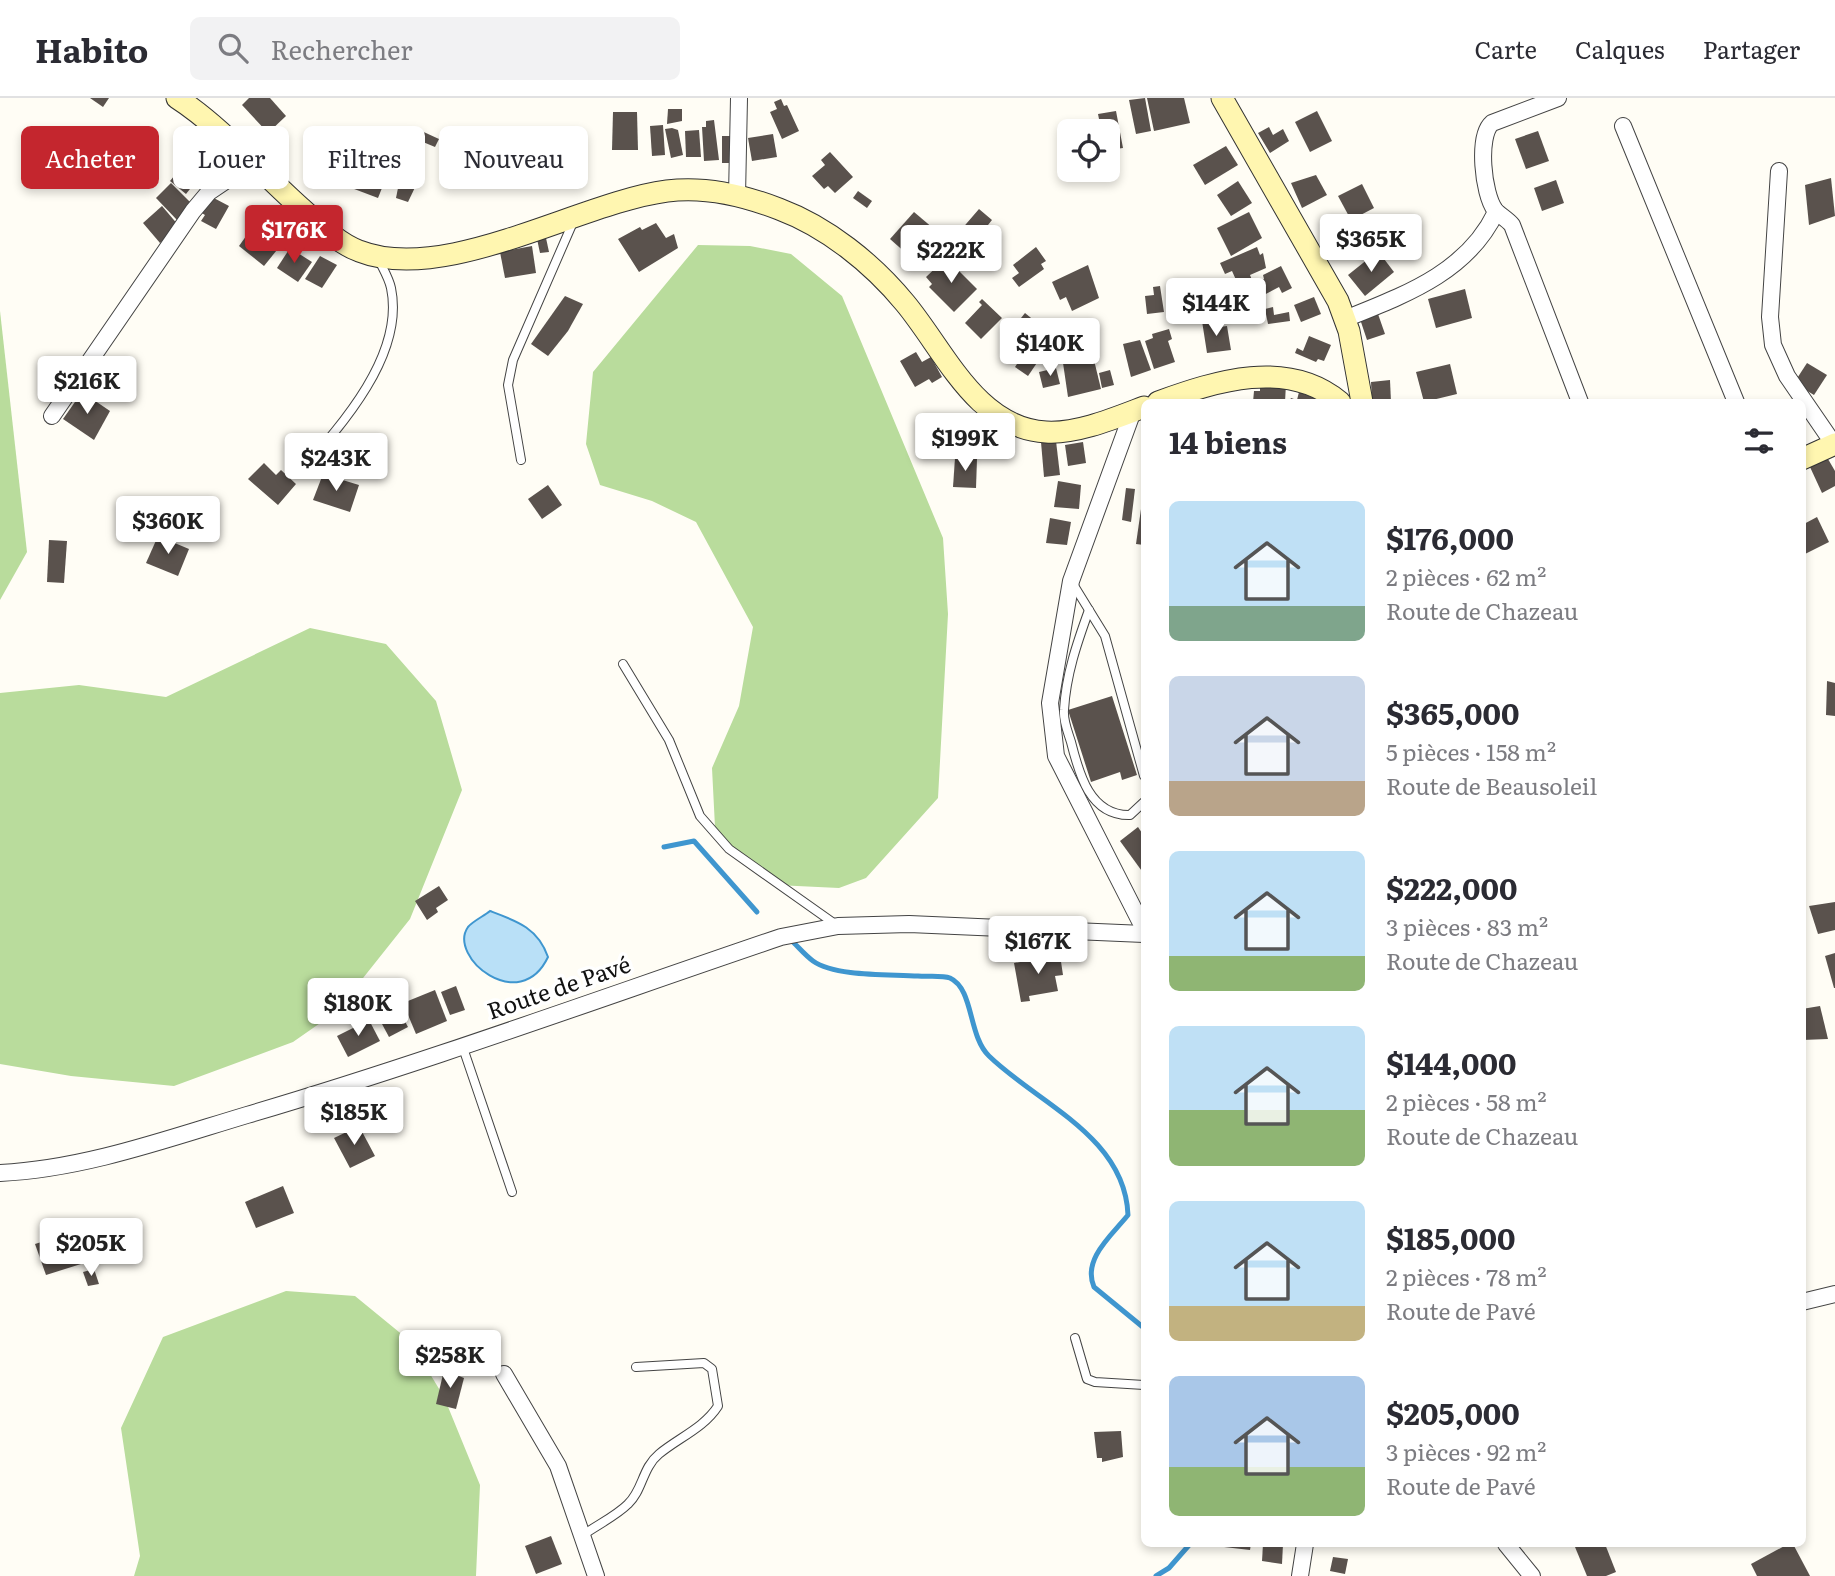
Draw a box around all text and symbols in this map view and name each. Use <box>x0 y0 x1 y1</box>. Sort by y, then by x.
search box <box>190 17 680 80</box>
text: Habito <box>35 24 148 73</box>
icon: search <box>214 29 252 67</box>
text: Rechercher <box>270 29 413 68</box>
text: Carte <box>1474 31 1537 66</box>
text: Calques <box>1575 31 1665 66</box>
text: Partager <box>1703 31 1800 66</box>
map controls <box>1057 119 1120 182</box>
button: locate <box>1057 119 1120 182</box>
chip: Acheter <box>21 126 159 189</box>
chip: Louer <box>173 126 289 189</box>
chip: Filtres <box>303 126 425 189</box>
chip: Nouveau <box>439 126 588 189</box>
pin: $176K <box>245 206 343 265</box>
text: $176K <box>261 211 327 245</box>
pin: $365K <box>1322 214 1420 274</box>
text: $365K <box>1336 220 1406 254</box>
pin: $222K <box>902 226 1000 285</box>
text: $222K <box>917 231 985 265</box>
pin: $144K <box>1167 278 1265 338</box>
text: $144K <box>1182 284 1250 318</box>
pin: $140K <box>1001 318 1099 378</box>
text: $140K <box>1016 324 1084 358</box>
pin: $216K <box>38 356 136 416</box>
text: $216K <box>53 362 121 396</box>
pin: $199K <box>916 414 1014 473</box>
text: $199K <box>931 419 999 453</box>
text: 14 biens <box>1169 419 1287 463</box>
icon: filters <box>1740 422 1778 460</box>
pin: $243K <box>287 434 385 493</box>
text: $243K <box>301 439 371 473</box>
pin: $360K <box>119 496 217 556</box>
text: $360K <box>132 502 204 536</box>
text: $176,000 <box>1386 515 1514 559</box>
icon: home <box>1225 529 1309 613</box>
text: 2 pièces · 62 m² <box>1386 559 1546 593</box>
text: Route de Chazeau <box>1386 593 1578 627</box>
text: $365,000 <box>1386 690 1520 734</box>
icon: home <box>1225 704 1309 788</box>
text: 5 pièces · 158 m² <box>1386 734 1556 768</box>
text: Route de Beausoleil <box>1386 768 1597 802</box>
text: $222,000 <box>1386 865 1517 909</box>
icon: home <box>1225 879 1309 963</box>
text: 3 pièces · 83 m² <box>1386 909 1548 943</box>
pin: $167K <box>989 916 1087 976</box>
text: $167K <box>1004 922 1072 956</box>
text: Route de Chazeau <box>1386 943 1578 977</box>
street label: Route de Pavé <box>482 946 635 1027</box>
pin: $180K <box>309 978 407 1038</box>
text: $180K <box>324 984 392 1018</box>
text: $144,000 <box>1386 1040 1517 1084</box>
icon: home <box>1225 1054 1309 1138</box>
text: 2 pièces · 58 m² <box>1386 1084 1547 1118</box>
pin: $185K <box>305 1088 403 1147</box>
text: $185K <box>320 1093 388 1127</box>
text: Route de Chazeau <box>1386 1118 1578 1152</box>
text: $185,000 <box>1386 1215 1515 1259</box>
pin: $205K <box>42 1218 140 1278</box>
text: $205K <box>56 1224 126 1258</box>
icon: home <box>1225 1229 1309 1313</box>
text: 2 pièces · 78 m² <box>1386 1259 1547 1293</box>
text: Route de Pavé <box>1386 1293 1536 1327</box>
pin: $258K <box>401 1330 499 1390</box>
text: $258K <box>415 1336 485 1370</box>
text: $205,000 <box>1386 1390 1520 1434</box>
icon: home <box>1225 1404 1309 1488</box>
text: 3 pièces · 92 m² <box>1386 1434 1546 1468</box>
text: Route de Pavé <box>1386 1468 1536 1502</box>

